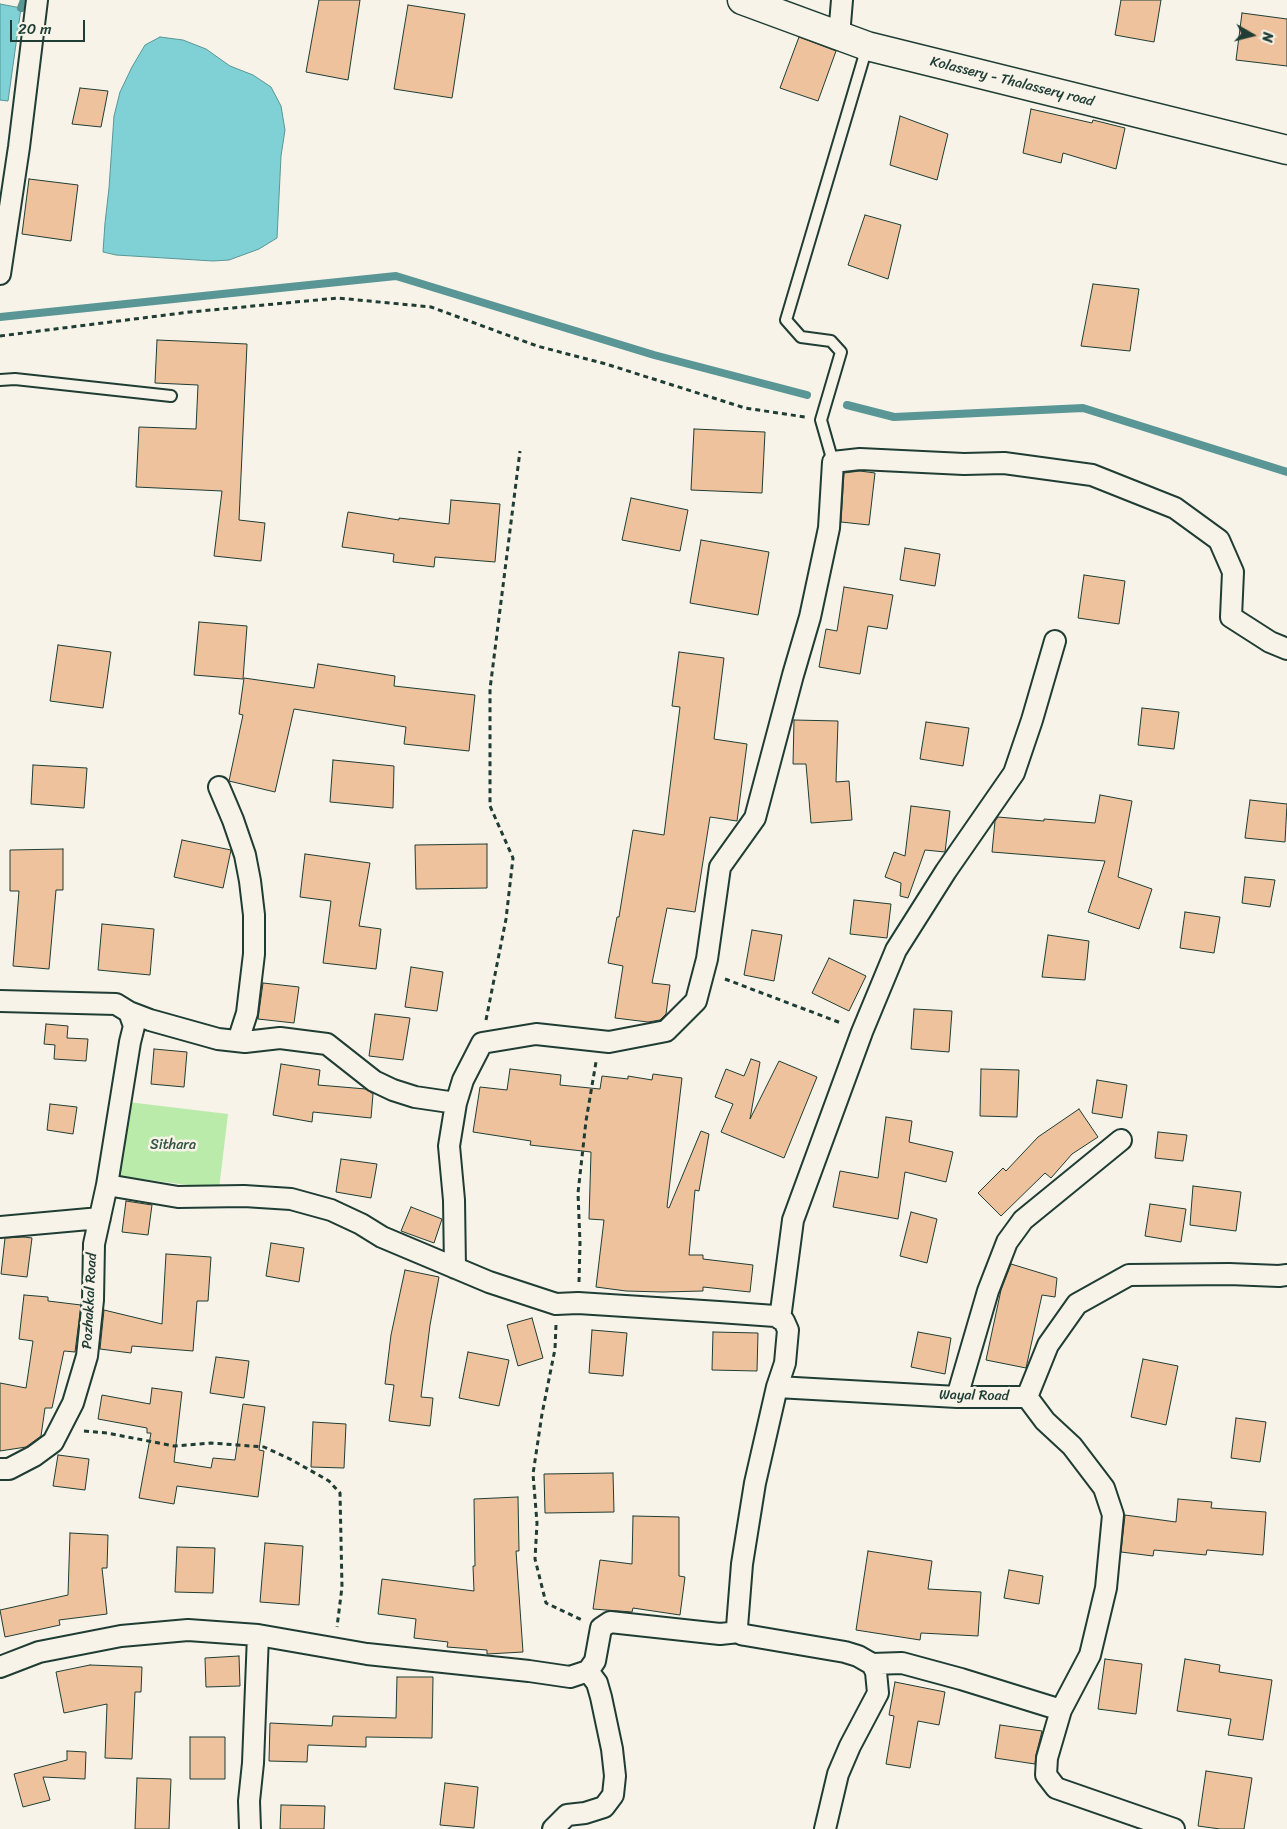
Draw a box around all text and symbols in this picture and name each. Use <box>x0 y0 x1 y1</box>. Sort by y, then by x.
scale bar <box>12 10 88 42</box>
north arrow <box>1227 10 1277 60</box>
text: 20 m <box>18 16 52 42</box>
text: N <box>1254 31 1280 44</box>
street label: Kolassery - Thalassery road <box>928 53 1096 111</box>
park label: Sithara <box>150 1137 196 1153</box>
street label: Pozhakkal Road <box>79 1253 101 1349</box>
street label: Wayal Road <box>939 1387 1009 1405</box>

